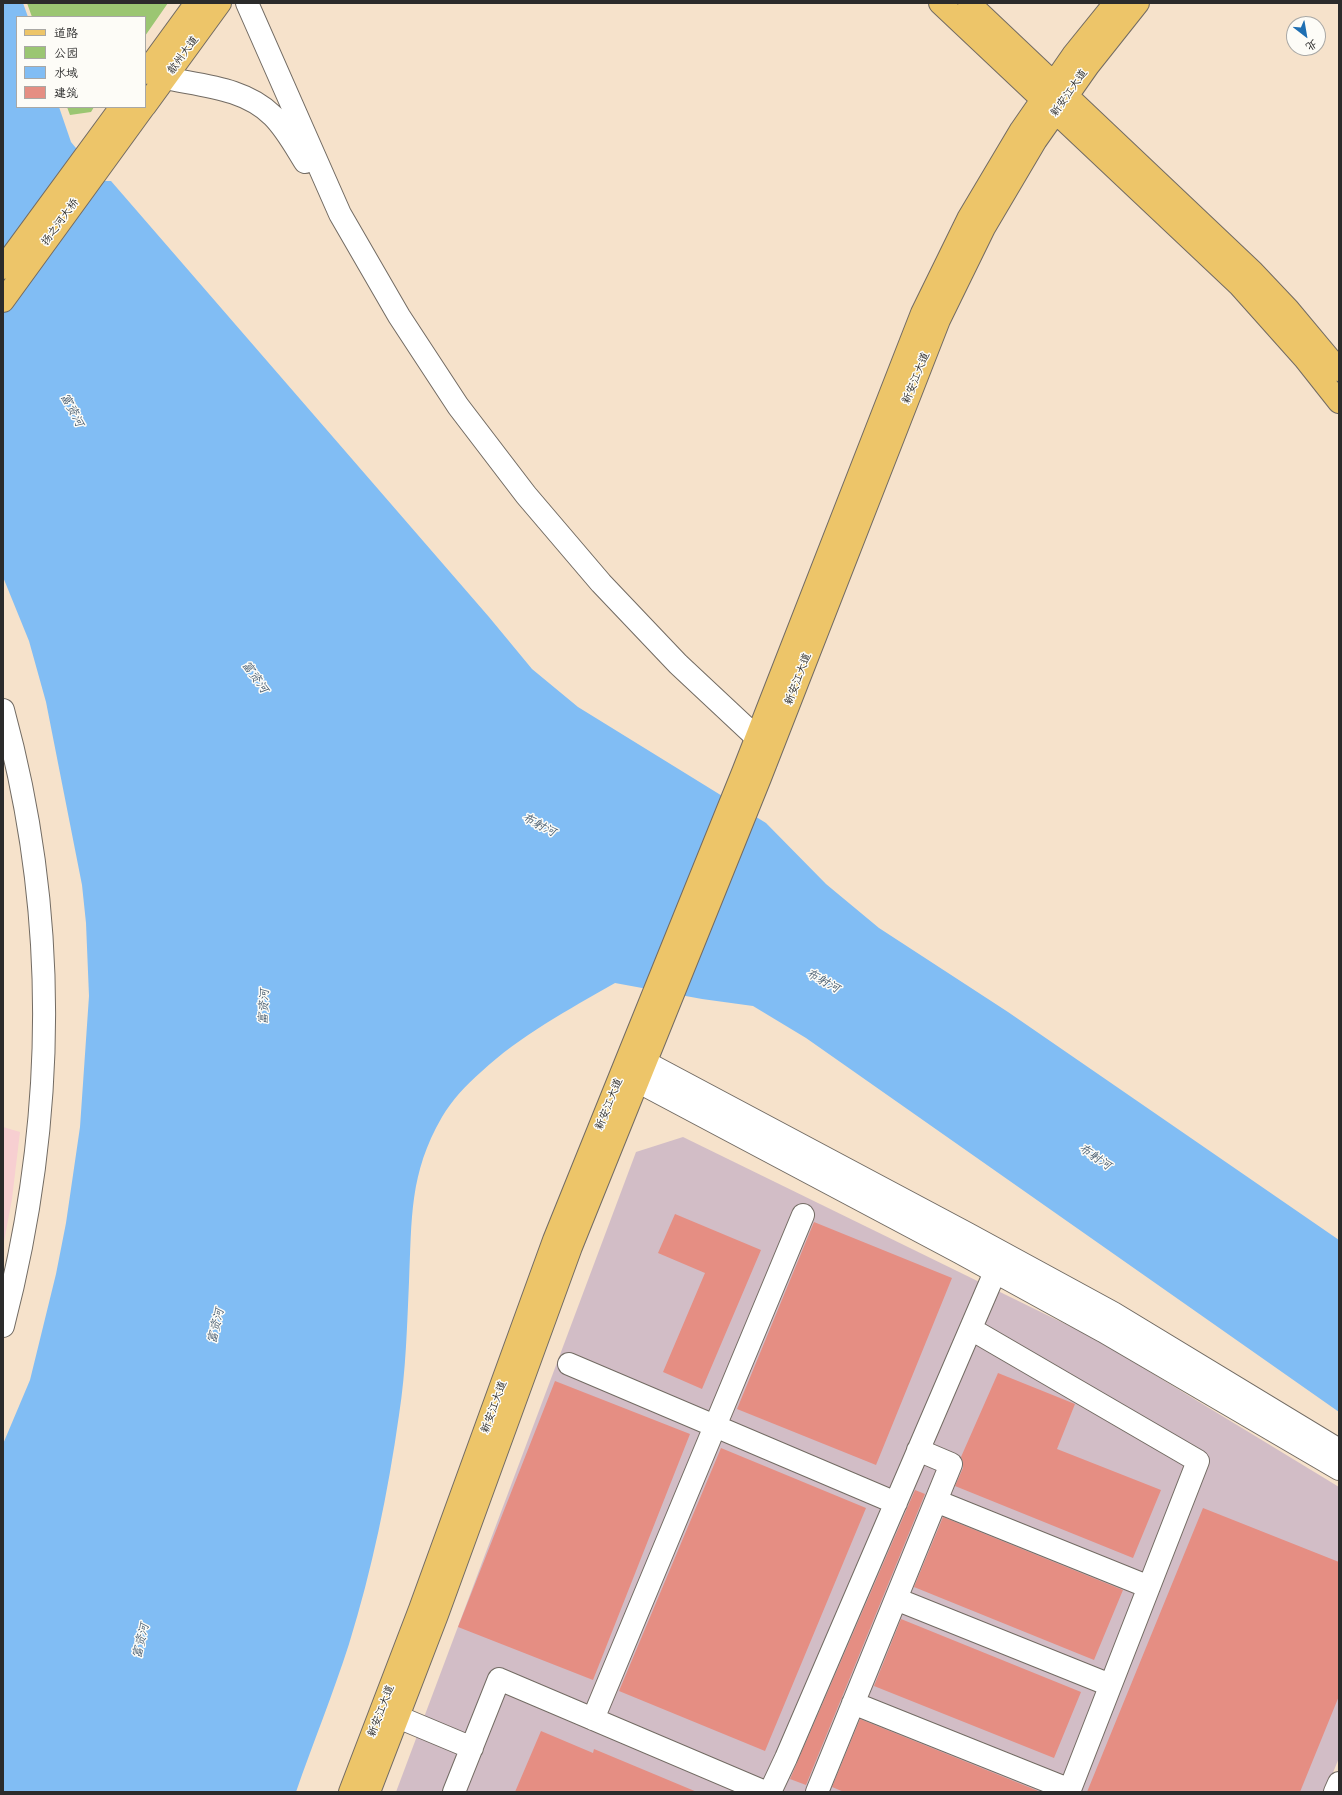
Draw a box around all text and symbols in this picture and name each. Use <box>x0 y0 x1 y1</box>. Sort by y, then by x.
legend <box>16 16 146 108</box>
north arrow <box>1286 16 1326 56</box>
text: 道路 <box>54 25 78 40</box>
street label: 歙州大道 <box>165 33 201 77</box>
text: 北 <box>1303 37 1320 54</box>
text: 公园 <box>54 45 78 60</box>
text: 水域 <box>54 65 78 80</box>
street label: 新安江大道 <box>1048 67 1090 119</box>
text: 建筑 <box>54 85 78 100</box>
street label: 扬之河大桥 <box>38 196 82 248</box>
street label: 新安江大道 <box>900 350 932 406</box>
water label: 富资河 <box>57 391 87 429</box>
street label: 新安江大道 <box>782 651 814 707</box>
water label: 富资河 <box>239 658 271 696</box>
water label: 布射河 <box>520 810 558 840</box>
water label: 布射河 <box>804 966 842 996</box>
water label: 富资河 <box>256 989 272 1025</box>
street label: 新安江大道 <box>593 1076 625 1132</box>
water label: 布射河 <box>1076 1141 1114 1173</box>
water label: 富资河 <box>205 1307 227 1345</box>
street label: 新安江大道 <box>478 1379 510 1435</box>
water label: 富资河 <box>130 1622 152 1660</box>
street label: 新安江大道 <box>365 1683 397 1739</box>

